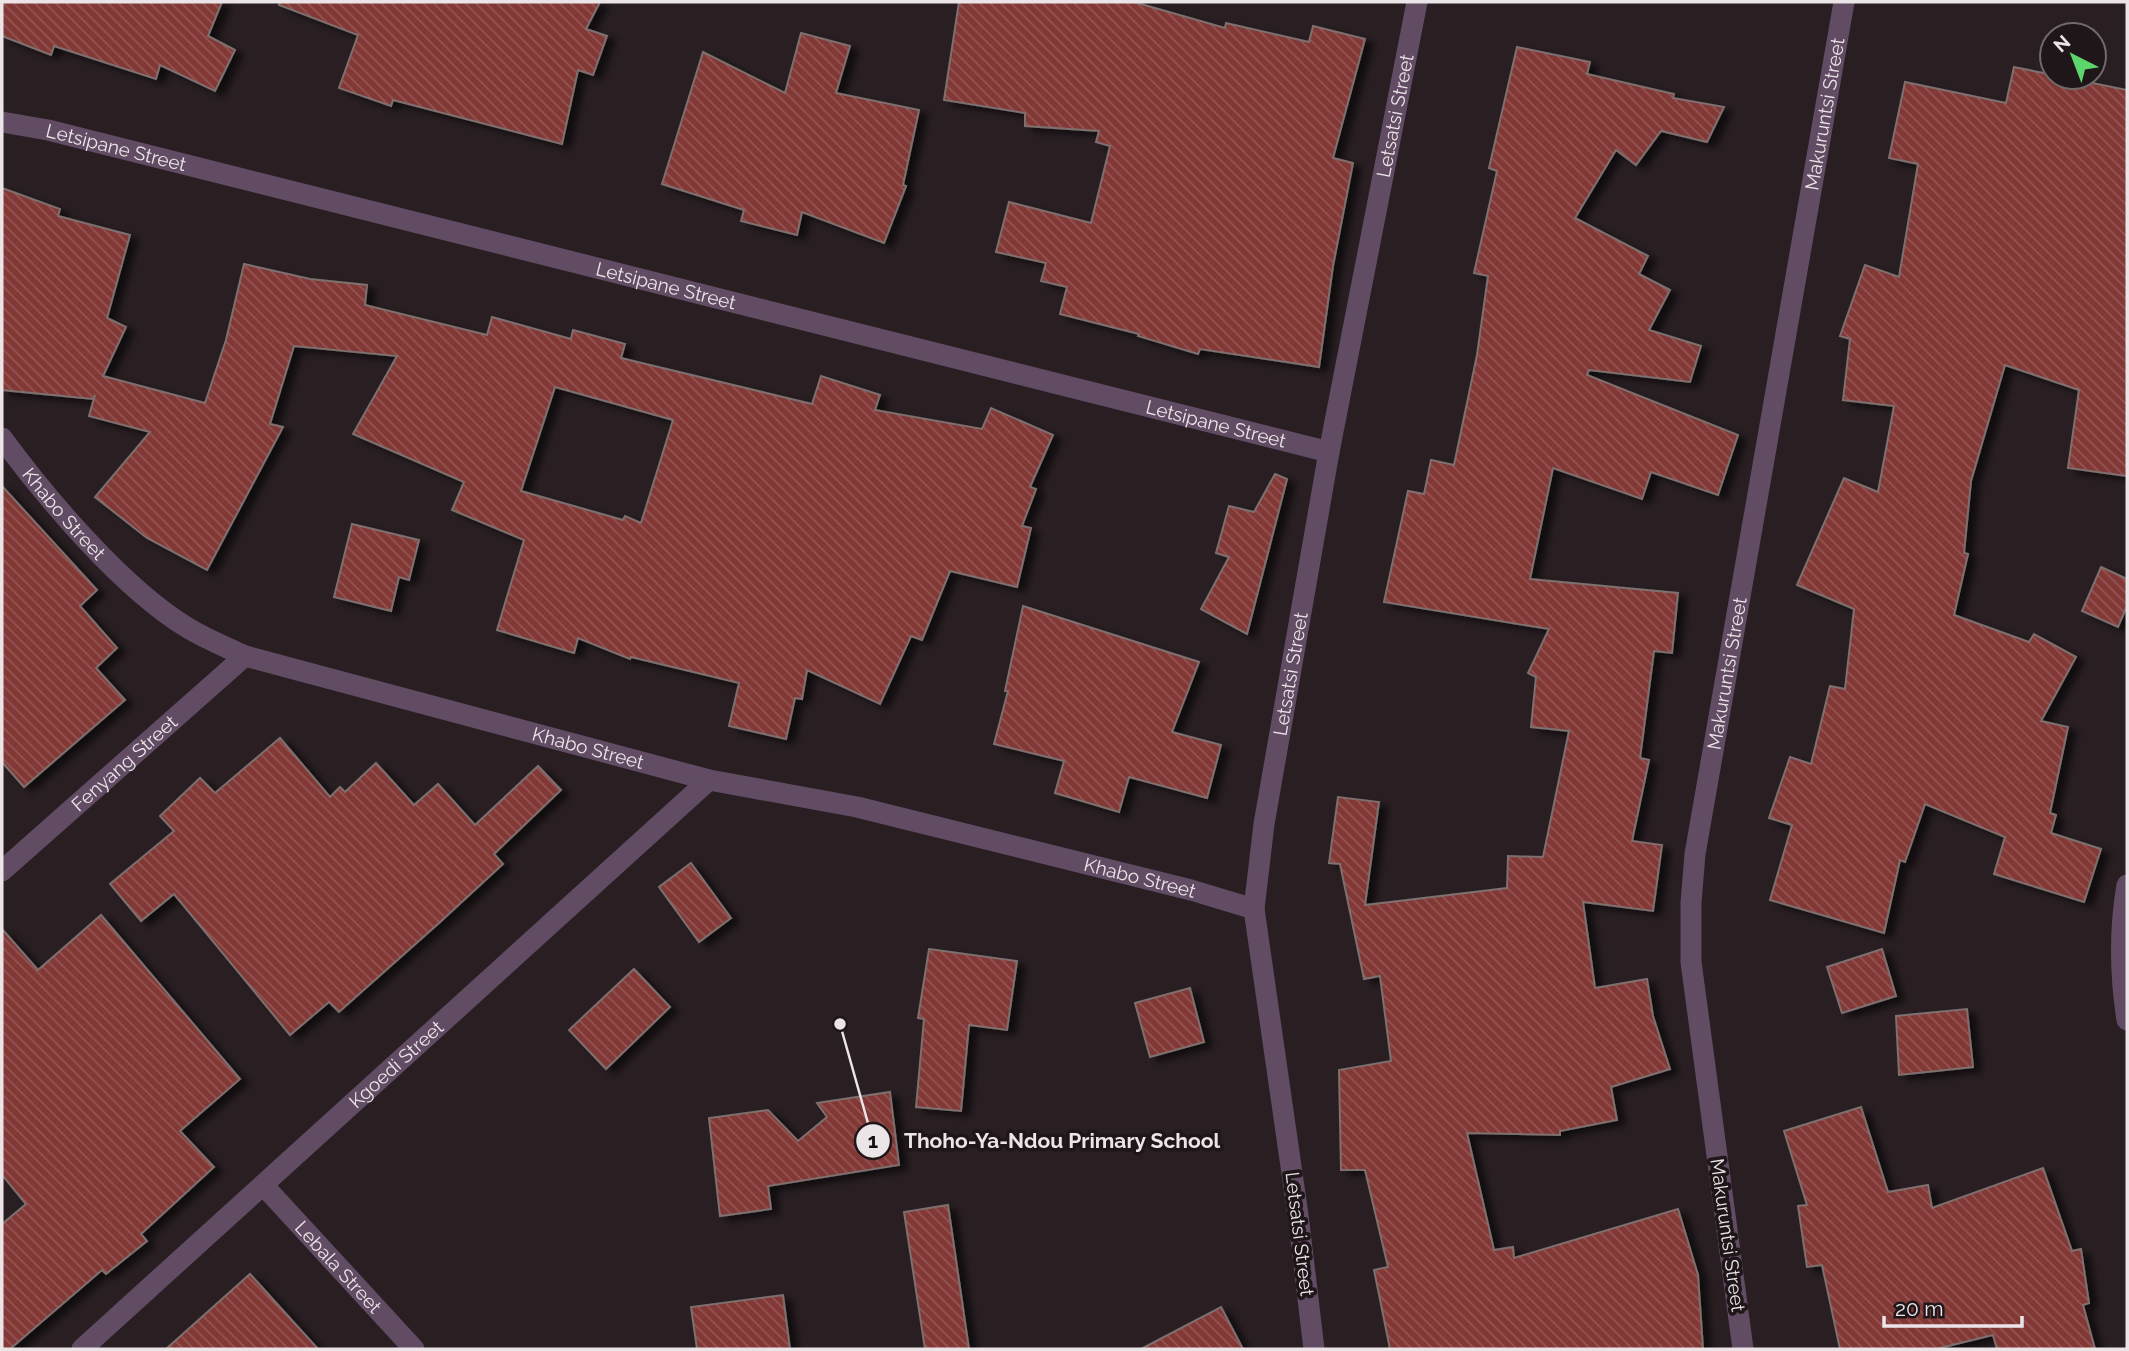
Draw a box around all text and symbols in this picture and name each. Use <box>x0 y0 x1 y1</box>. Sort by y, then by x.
north arrow <box>2038 21 2108 91</box>
text: N <box>2049 30 2074 56</box>
street label: Makuruntsi Street <box>1800 35 1849 192</box>
street label: Letsatsi Street <box>1372 52 1418 179</box>
street label: Letsipane Street <box>44 119 189 175</box>
street label: Letsipane Street <box>594 257 739 314</box>
street label: Letsipane Street <box>1144 395 1289 452</box>
street label: Khabo Street <box>18 463 110 565</box>
street label: Makuruntsi Street <box>1702 595 1751 751</box>
street label: Letsatsi Street <box>1269 610 1312 737</box>
street label: Fenyang Street <box>67 710 182 815</box>
street label: Khabo Street <box>530 722 647 773</box>
street label: Khabo Street <box>1082 853 1199 902</box>
street label: Kgoedi Street <box>344 1015 448 1112</box>
callout: Thoho-Ya-Ndou Primary School <box>855 1120 1235 1162</box>
text: 1 <box>868 1128 878 1153</box>
text: Thoho-Ya-Ndou Primary School <box>904 1128 1220 1153</box>
street label: Makuruntsi Street <box>1706 1157 1750 1314</box>
street label: Letsatsi Street <box>1281 1171 1319 1298</box>
street label: Lebala Street <box>291 1216 387 1318</box>
scale bar <box>1884 1284 2022 1328</box>
text: 20 m <box>1895 1296 1943 1321</box>

